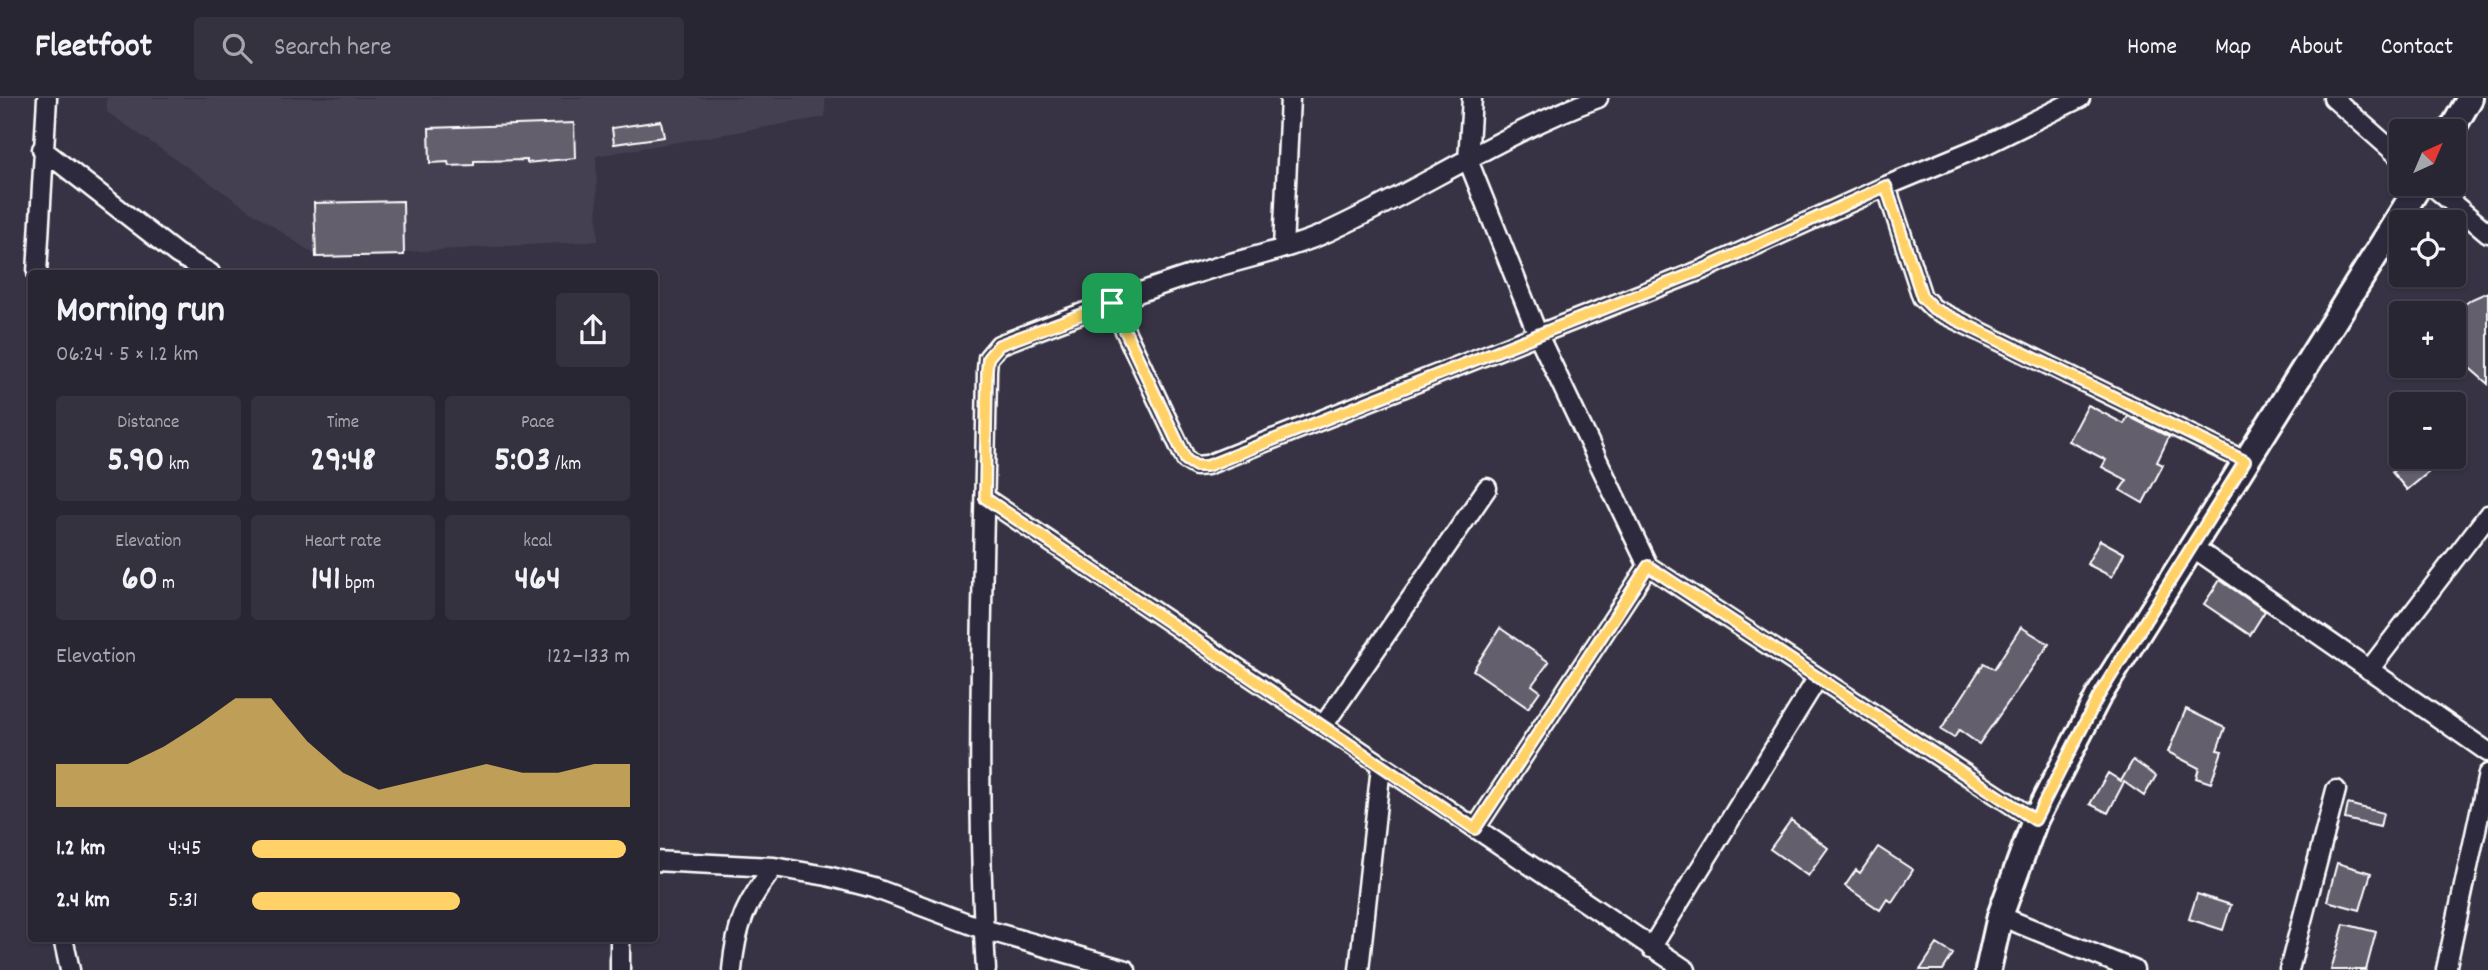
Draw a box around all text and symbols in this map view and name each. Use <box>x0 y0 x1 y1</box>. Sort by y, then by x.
search box <box>194 17 684 80</box>
text: Fleetfoot <box>35 25 152 72</box>
icon: search <box>218 29 256 67</box>
text: Search here <box>274 30 391 67</box>
text: Home <box>2127 31 2177 65</box>
text: Map <box>2215 31 2251 65</box>
text: About <box>2289 31 2343 65</box>
text: Contact <box>2381 31 2453 65</box>
north arrow <box>2389 119 2466 196</box>
map controls <box>2389 119 2466 469</box>
button: locate <box>2389 210 2466 287</box>
pin <box>1082 273 1142 333</box>
icon: arrive <box>1093 284 1131 322</box>
text: Morning run <box>56 285 225 340</box>
button: share <box>556 293 630 367</box>
button: + <box>2389 301 2466 378</box>
text: 06:24 · 5 × 1.2 km <box>56 339 199 372</box>
button: − <box>2389 392 2466 469</box>
text: Distance <box>117 410 179 437</box>
text: Time <box>327 410 359 437</box>
text: Pace <box>521 410 554 437</box>
text: 5.90 <box>107 437 164 487</box>
text: 29:48 <box>310 437 376 487</box>
text: 5:03 <box>494 437 551 487</box>
text: km <box>164 452 189 479</box>
text: /km <box>551 452 581 479</box>
text: Elevation <box>115 529 181 556</box>
text: Heart rate <box>305 529 381 556</box>
text: kcal <box>523 529 552 556</box>
text: 60 <box>122 556 158 606</box>
text: 141 <box>311 556 341 606</box>
text: 464 <box>515 556 561 606</box>
text: m <box>158 571 175 598</box>
text: bpm <box>341 571 375 598</box>
text: Elevation <box>56 641 136 674</box>
text: 122–133 m <box>547 641 630 674</box>
text: 1.2 km <box>56 833 105 866</box>
text: 4:45 <box>168 833 202 866</box>
text: 2.4 km <box>56 885 110 918</box>
text: 5:31 <box>168 885 198 918</box>

